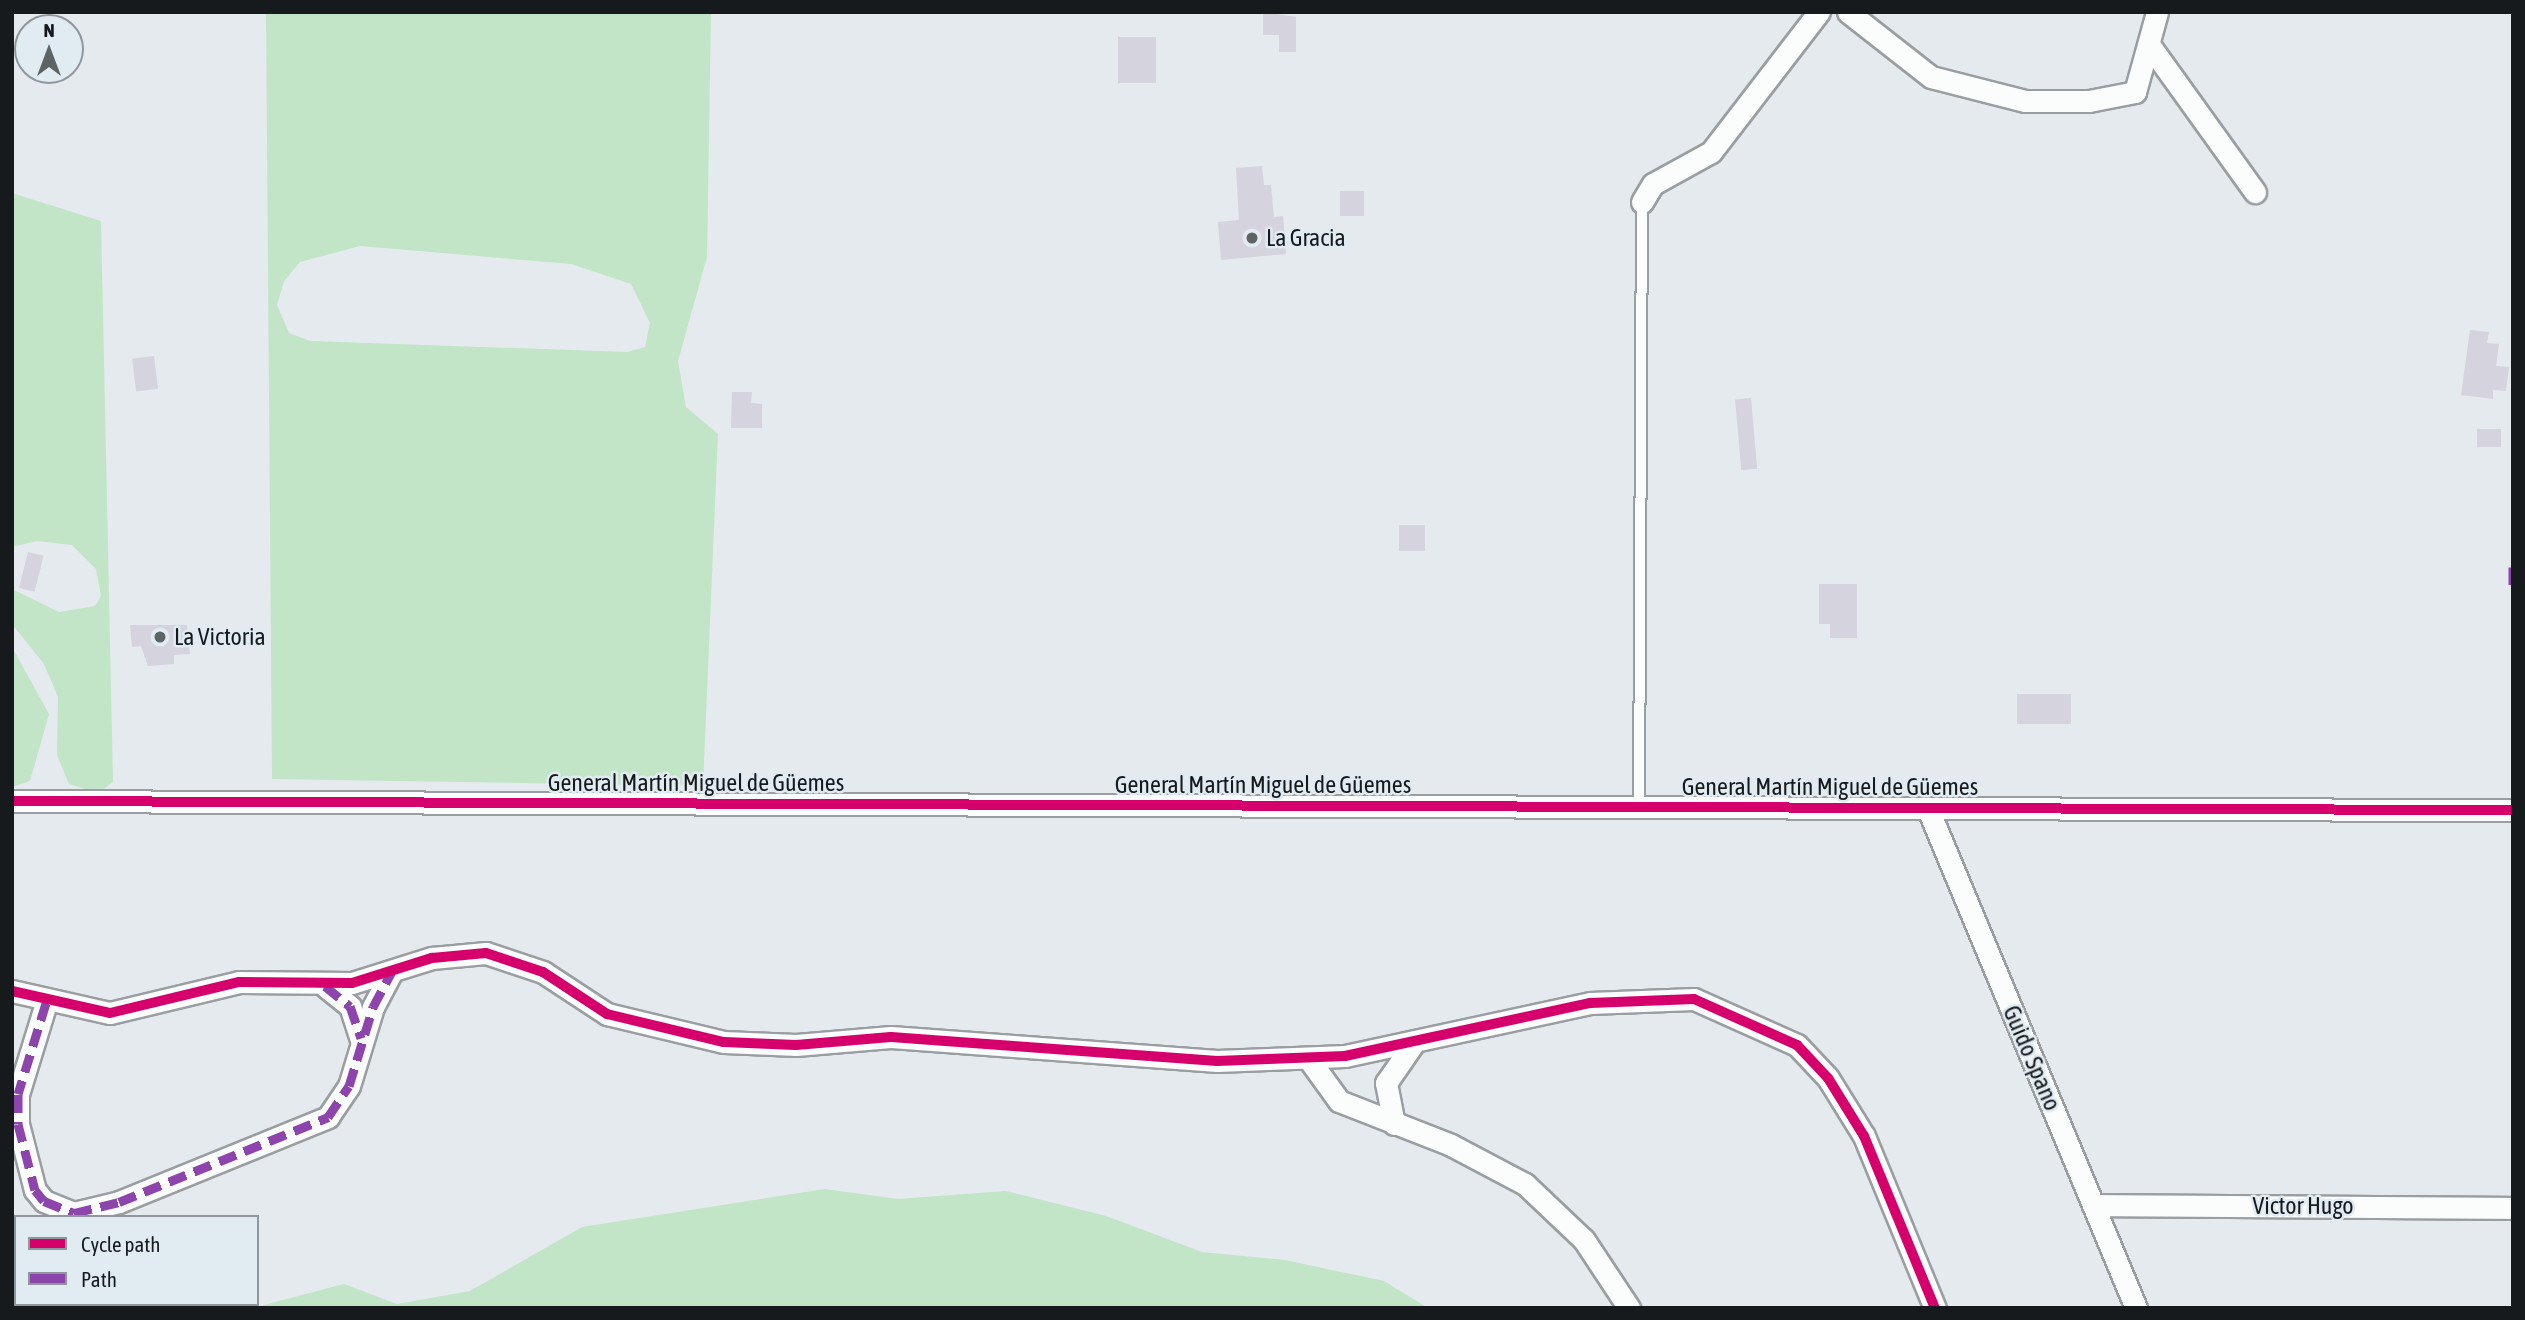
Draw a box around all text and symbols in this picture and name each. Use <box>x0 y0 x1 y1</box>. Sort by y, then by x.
north arrow <box>14 14 84 84</box>
text: N <box>43 19 55 41</box>
place label: La Gracia <box>1266 224 1346 252</box>
marker: La Gracia <box>1244 230 1260 246</box>
place label: La Victoria <box>174 623 266 651</box>
marker: La Victoria <box>152 629 168 645</box>
street label: General Martín Miguel de Güemes <box>548 769 844 797</box>
street label: General Martín Miguel de Güemes <box>1115 771 1411 799</box>
street label: General Martín Miguel de Güemes <box>1682 773 1978 801</box>
street label: Guido Spano <box>1997 1001 2067 1115</box>
street label: Victor Hugo <box>2252 1192 2354 1220</box>
legend <box>14 1215 259 1306</box>
text: Cycle path <box>81 1232 160 1256</box>
text: Path <box>81 1267 117 1291</box>

